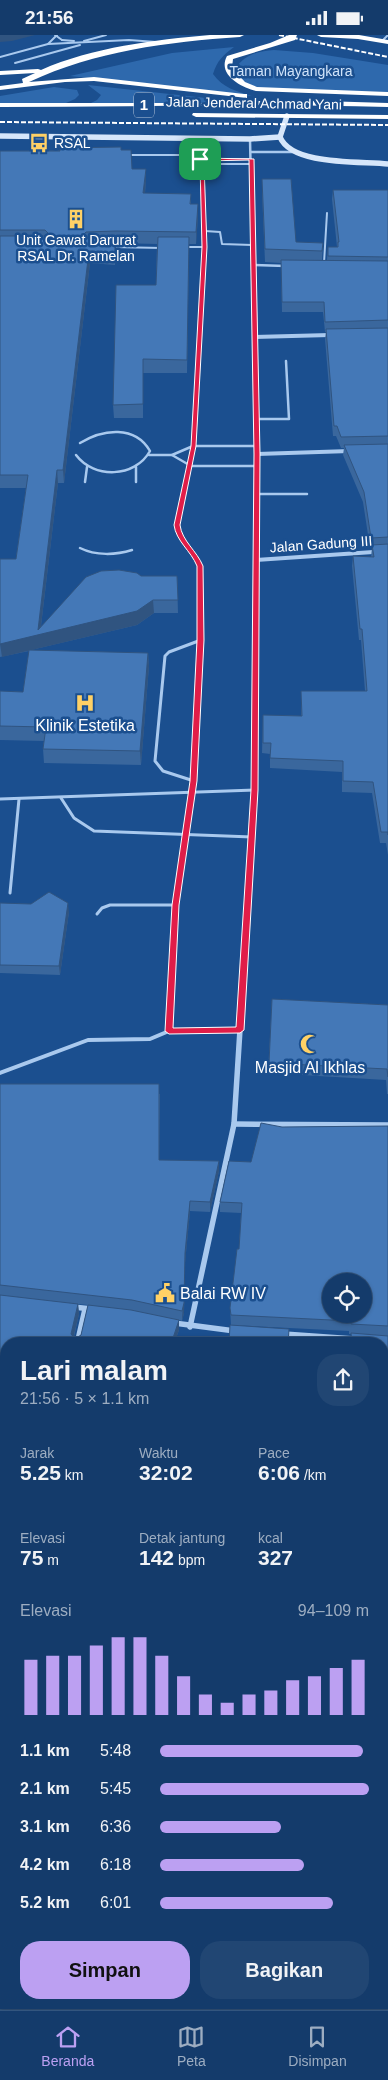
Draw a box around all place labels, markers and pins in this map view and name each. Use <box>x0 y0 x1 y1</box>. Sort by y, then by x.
bus stop icon: RSAL <box>28 132 50 154</box>
place label: RSAL <box>54 135 91 151</box>
pin <box>179 138 221 180</box>
building icon: Unit Gawat Darurat RSAL Dr. Ramelan <box>65 208 87 230</box>
place label: Unit Gawat Darurat RSAL Dr. Ramelan <box>16 232 136 264</box>
hospital icon: Klinik Estetika <box>74 692 96 714</box>
place label: Klinik Estetika <box>35 717 135 734</box>
mosque icon: Masjid Al Ikhlas <box>299 1033 321 1055</box>
place label: Masjid Al Ikhlas <box>255 1059 365 1076</box>
public building icon: Balai RW IV <box>154 1282 176 1304</box>
place label: Balai RW IV <box>180 1285 266 1302</box>

